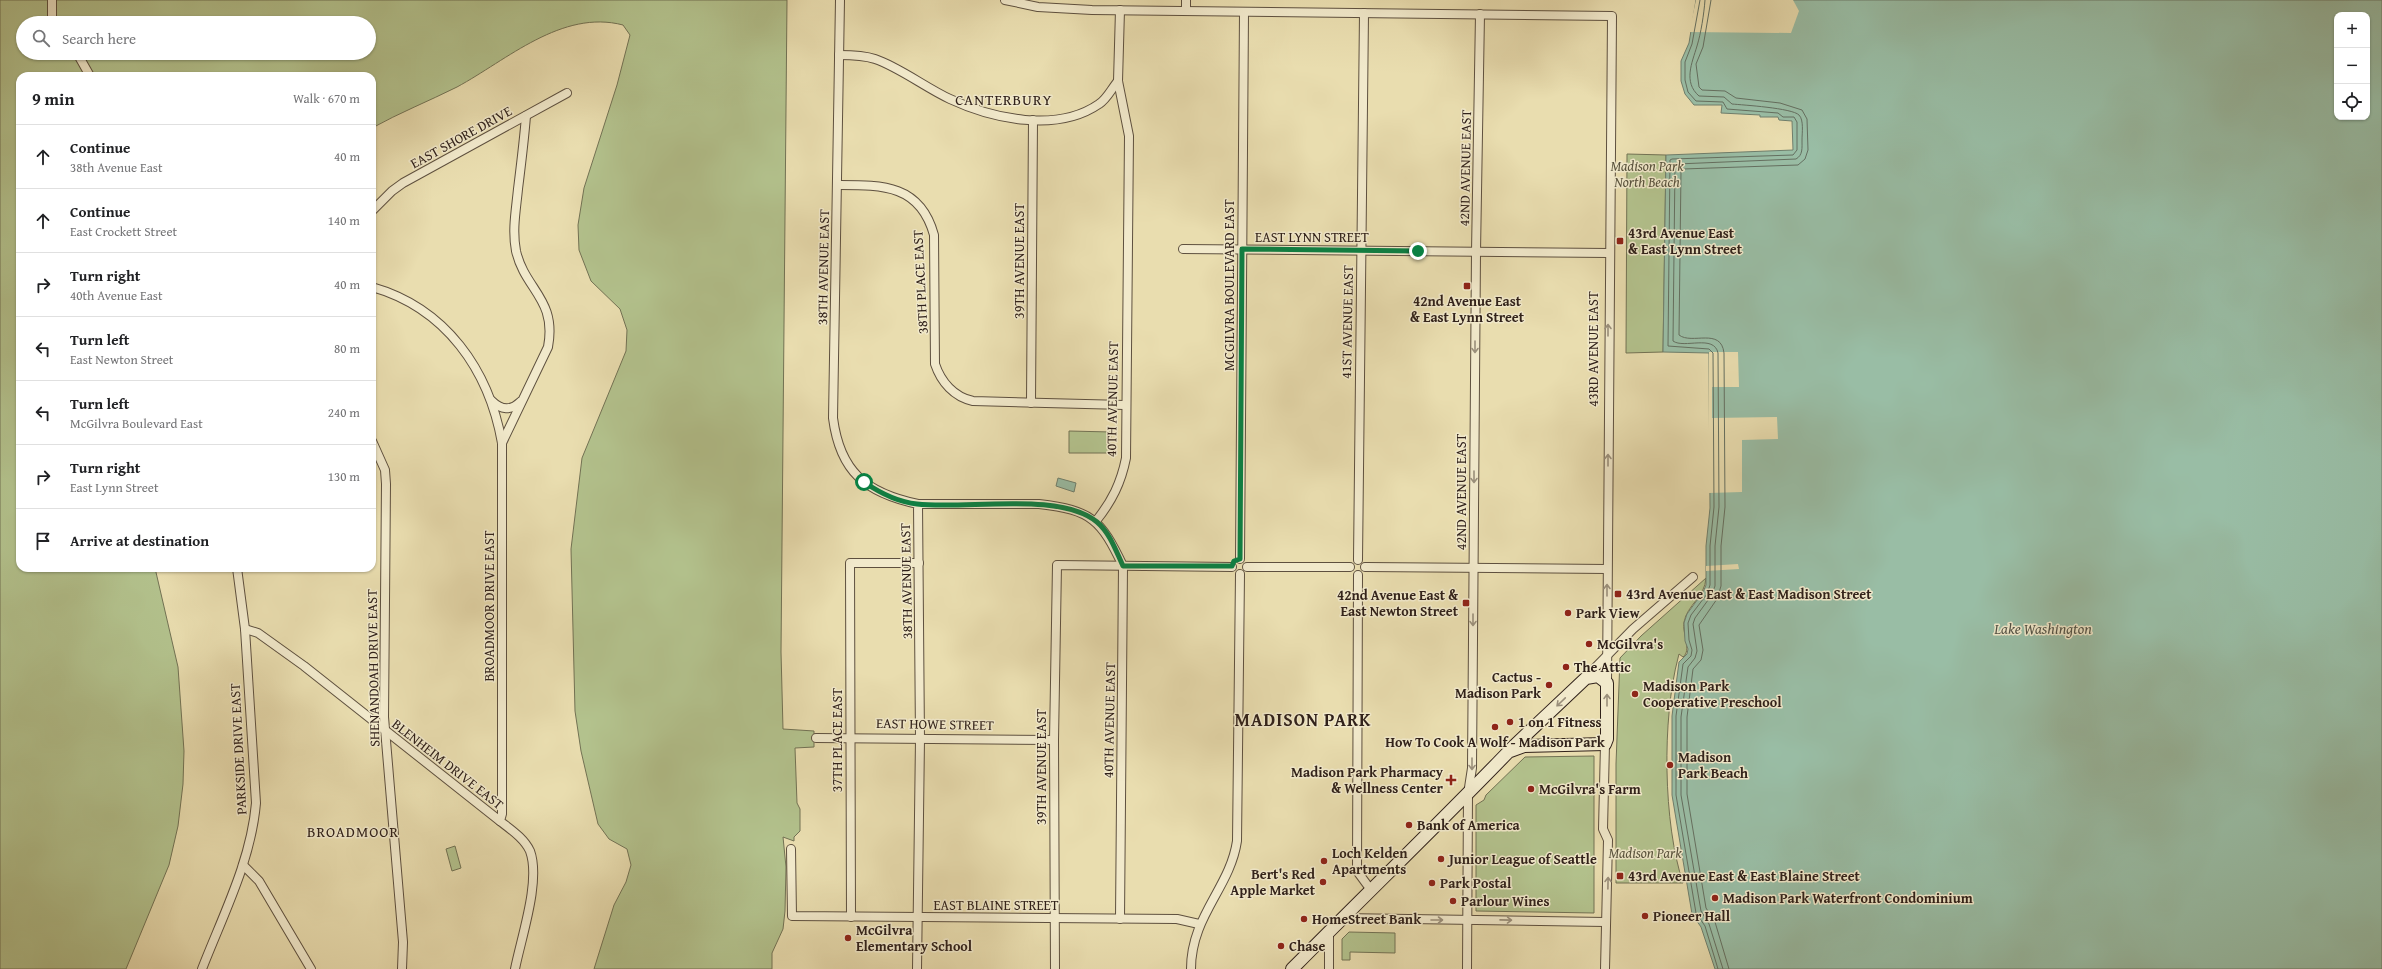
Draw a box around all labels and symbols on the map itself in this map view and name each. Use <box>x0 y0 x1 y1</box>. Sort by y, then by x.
district label: CANTERBURY <box>955 89 1053 110</box>
street label: EAST SHORE DRIVE <box>407 101 515 173</box>
street label: 42ND AVENUE EAST <box>1454 109 1476 227</box>
park label: Madison Park North Beach <box>1610 156 1684 192</box>
street label: MCGILVRA BOULEVARD EAST <box>1219 199 1239 371</box>
street label: 39TH AVENUE EAST <box>1009 203 1029 319</box>
street label: 38TH AVENUE EAST <box>812 209 834 325</box>
place label: 43rd Avenue East & East Lynn Street <box>1628 223 1743 259</box>
street label: EAST LYNN STREET <box>1255 227 1369 247</box>
street label: 38TH PLACE EAST <box>907 229 933 335</box>
marker: 43rd Avenue East & East Lynn Street <box>1615 236 1625 246</box>
route end <box>1409 242 1427 260</box>
street label: 41ST AVENUE EAST <box>1336 265 1358 379</box>
marker: 42nd Avenue East & East Lynn Street <box>1462 281 1472 291</box>
place label: 42nd Avenue East & East Lynn Street <box>1410 291 1525 327</box>
street label: 43RD AVENUE EAST <box>1583 291 1603 407</box>
one-way arrow <box>1604 324 1612 337</box>
one-way arrow <box>1471 340 1479 353</box>
street label: 40TH AVENUE EAST <box>1101 341 1123 457</box>
street label: 42ND AVENUE EAST <box>1451 434 1471 550</box>
one-way arrow <box>1604 454 1612 467</box>
one-way arrow <box>1470 470 1478 483</box>
route start <box>855 473 873 491</box>
street label: 38TH AVENUE EAST <box>895 523 917 639</box>
street label: BROADMOOR DRIVE EAST <box>479 530 499 682</box>
one-way arrow <box>1603 584 1611 597</box>
place label: 43rd Avenue East & East Madison Street <box>1626 584 1872 604</box>
place label: 42nd Avenue East & East Newton Street <box>1337 585 1459 621</box>
street label: SHENANDOAH DRIVE EAST <box>362 589 384 747</box>
marker: 43rd Avenue East & East Madison Street <box>1613 589 1623 599</box>
marker: 42nd Avenue East & East Newton Street <box>1461 598 1471 608</box>
place label: Park View <box>1576 603 1640 623</box>
marker: Park View <box>1563 608 1573 618</box>
one-way arrow <box>1469 613 1477 626</box>
water label: Lake Washington <box>1993 618 2092 639</box>
place label: McGilvra's <box>1597 634 1663 654</box>
marker: McGilvra's <box>1584 639 1594 649</box>
place label: The Attic <box>1574 657 1631 677</box>
street label: 40TH AVENUE EAST <box>1098 662 1120 778</box>
marker: The Attic <box>1561 662 1571 672</box>
place label: Cactus - Madison Park <box>1455 667 1542 703</box>
place label: Madison Park Cooperative Preschool <box>1643 676 1782 712</box>
marker: Cactus - Madison Park <box>1544 680 1554 690</box>
street label: PARKSIDE DRIVE EAST <box>225 683 251 815</box>
street label: 37TH PLACE EAST <box>827 688 847 792</box>
marker: Madison Park Cooperative Preschool <box>1630 689 1640 699</box>
one-way arrow <box>1603 694 1611 707</box>
one-way arrow <box>1556 697 1566 706</box>
district label: MADISON PARK <box>1235 706 1371 733</box>
street label: 39TH AVENUE EAST <box>1031 709 1051 825</box>
place label: 1 on 1 Fitness <box>1518 712 1602 732</box>
street label: EAST HOWE STREET <box>876 713 994 735</box>
street label: BLENHEIM DRIVE EAST <box>388 714 508 814</box>
marker: 1 on 1 Fitness <box>1505 717 1515 727</box>
marker: How To Cook A Wolf - Madison Park <box>1490 722 1500 732</box>
place label: How To Cook A Wolf - Madison Park <box>1385 732 1606 752</box>
place label: Madison Park Beach <box>1678 747 1749 783</box>
one-way arrow <box>1468 757 1476 770</box>
marker: Madison Park Beach <box>1665 760 1675 770</box>
place label: Madison Park Pharmacy & Wellness Center <box>1291 762 1444 798</box>
marker: Madison Park Pharmacy & Wellness Center <box>1446 775 1456 785</box>
place label: McGilvra's Farm <box>1539 779 1641 799</box>
marker: McGilvra's Farm <box>1526 784 1536 794</box>
place label: Bank of America <box>1417 815 1521 835</box>
marker: Bank of America <box>1404 820 1414 830</box>
district label: BROADMOOR <box>307 821 399 842</box>
place label: Loch Kelden Apartments <box>1332 843 1408 879</box>
park label: Madison Park <box>1608 843 1682 863</box>
place label: Junior League of Seattle <box>1447 849 1597 869</box>
marker: Junior League of Seattle <box>1436 854 1446 864</box>
marker: Loch Kelden Apartments <box>1319 856 1329 866</box>
place label: Bert's Red Apple Market <box>1230 864 1316 900</box>
place label: 43rd Avenue East & East Blaine Street <box>1628 866 1861 886</box>
marker: 43rd Avenue East & East Blaine Street <box>1615 871 1625 881</box>
place label: Park Postal <box>1440 873 1512 893</box>
marker: Bert's Red Apple Market <box>1318 877 1328 887</box>
one-way arrow <box>1604 877 1612 890</box>
marker: Park Postal <box>1427 878 1437 888</box>
place label: Madison Park Waterfront Condominium <box>1723 888 1973 908</box>
place label: Parlour Wines <box>1461 891 1550 911</box>
marker: Madison Park Waterfront Condominium <box>1710 893 1720 903</box>
street label: EAST BLAINE STREET <box>934 895 1059 915</box>
marker: Parlour Wines <box>1448 896 1458 906</box>
place label: Pioneer Hall <box>1653 906 1731 926</box>
place label: HomeStreet Bank <box>1312 909 1422 929</box>
marker: Pioneer Hall <box>1640 911 1650 921</box>
marker: HomeStreet Bank <box>1299 914 1309 924</box>
one-way arrow <box>1430 916 1443 924</box>
one-way arrow <box>1499 917 1512 924</box>
place label: McGilvra Elementary School <box>856 920 973 956</box>
marker: McGilvra Elementary School <box>843 933 853 943</box>
place label: Chase <box>1289 936 1325 956</box>
marker: Chase <box>1276 941 1286 951</box>

